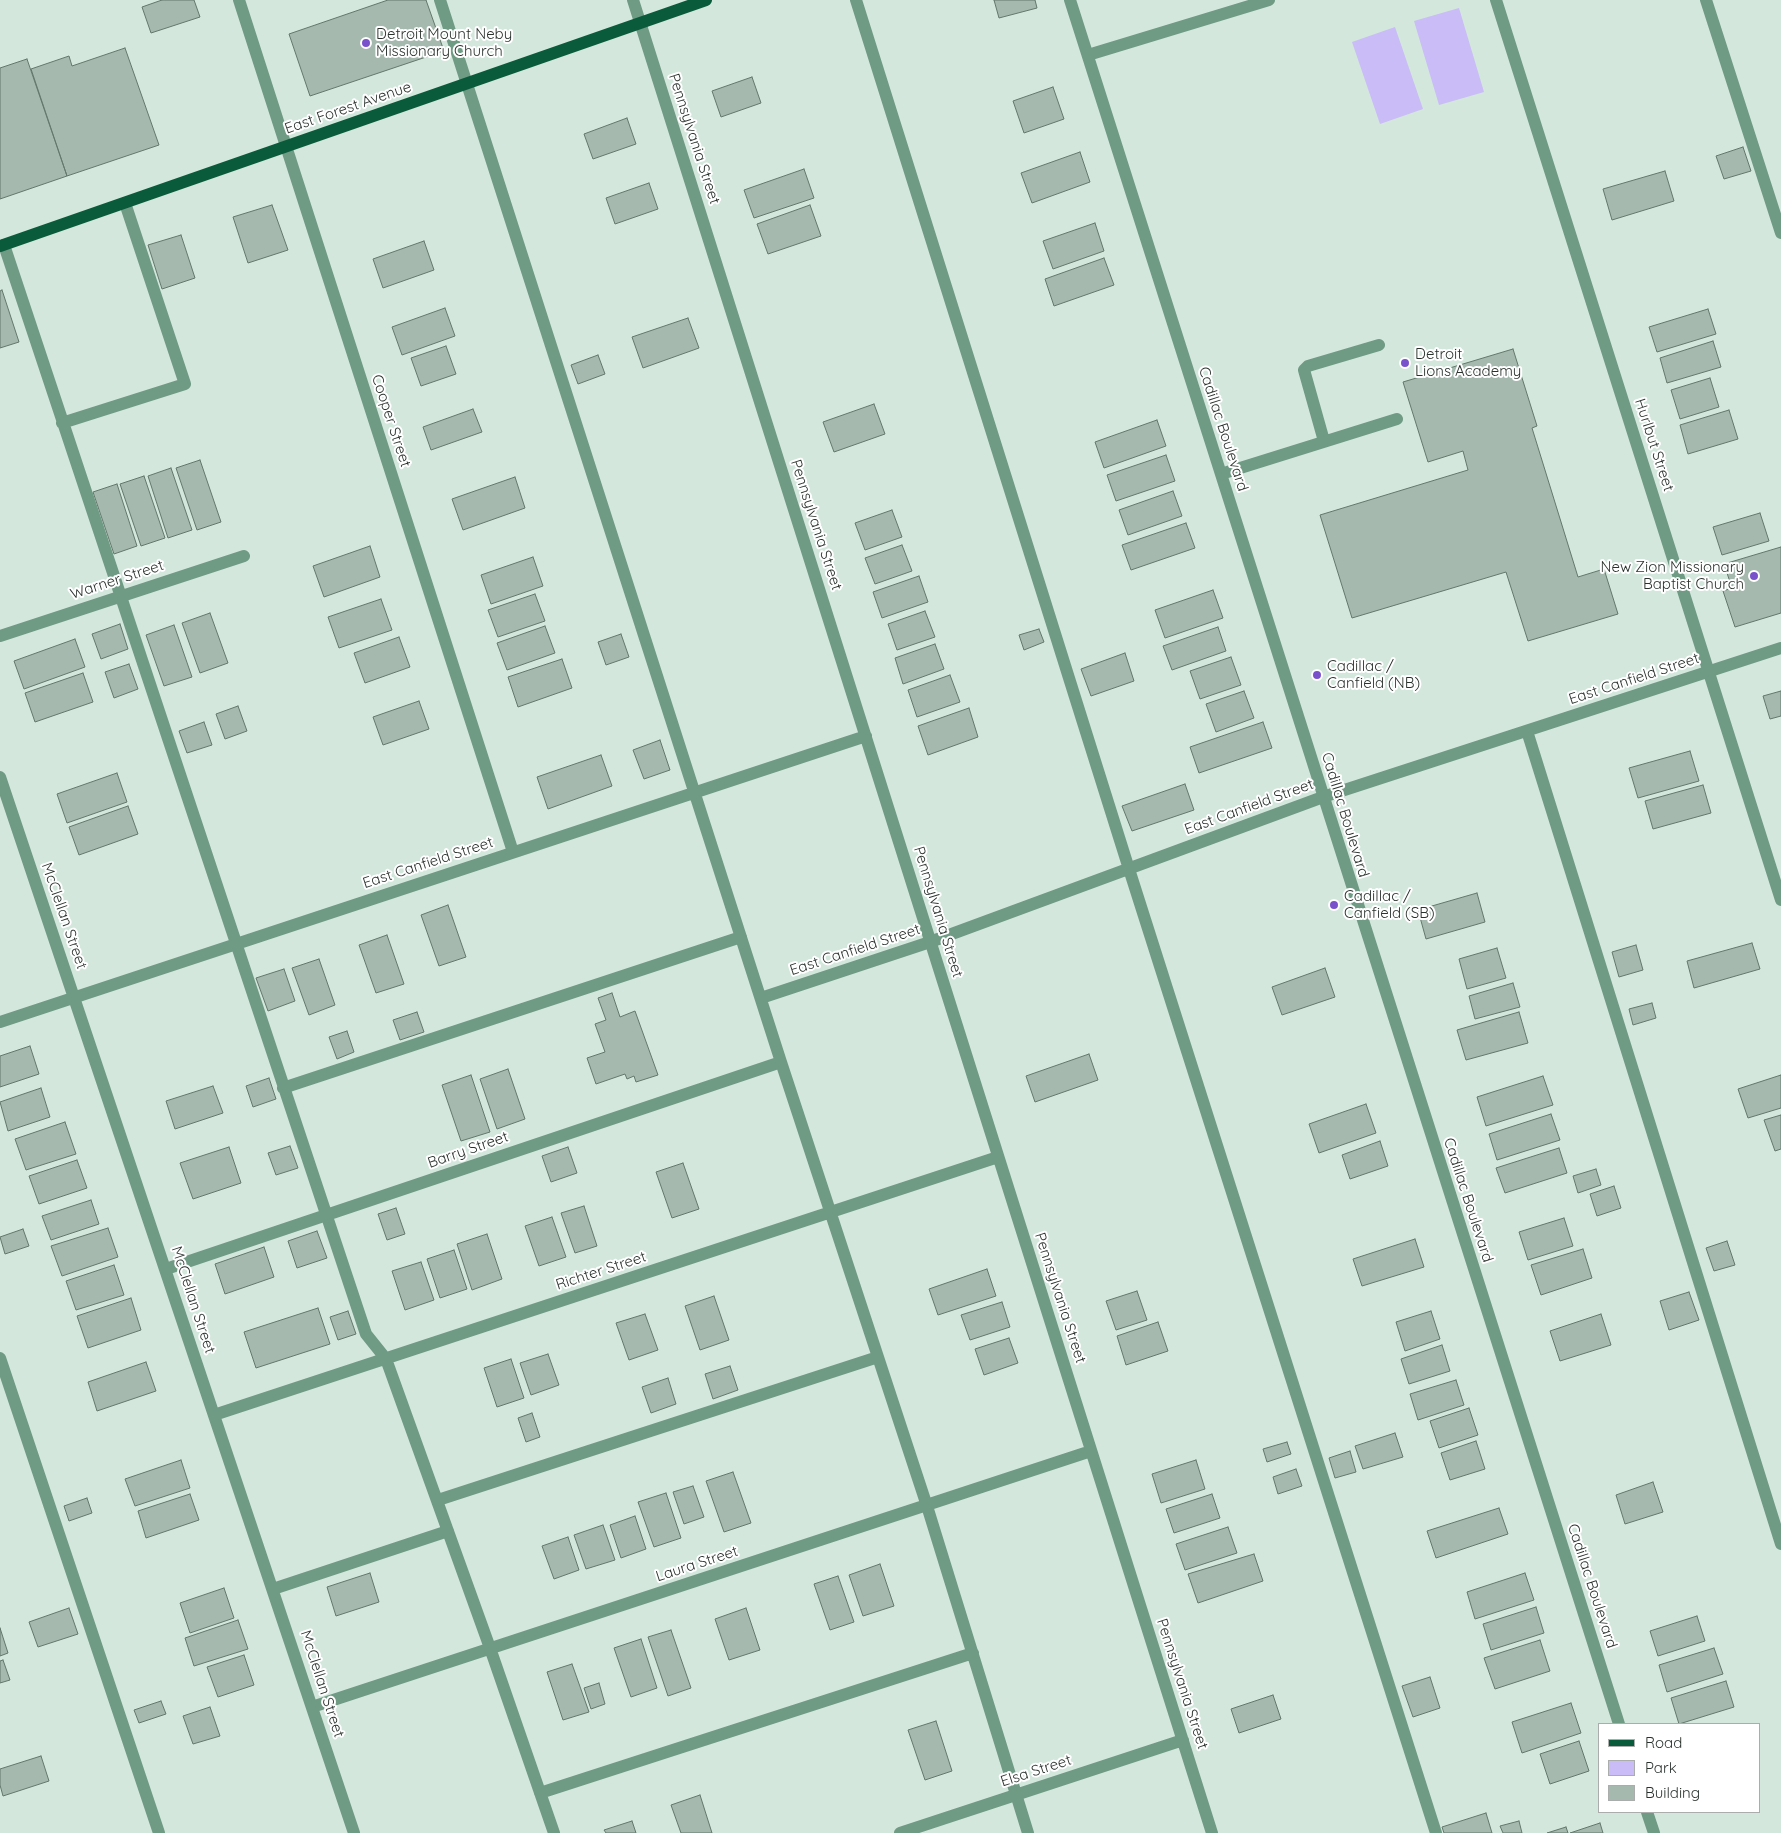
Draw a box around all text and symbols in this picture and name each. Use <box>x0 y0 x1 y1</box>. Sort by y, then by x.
place label: Detroit Mount Neby Missionary Church <box>376 25 512 60</box>
marker: Detroit Mount Neby Missionary Church <box>360 37 372 49</box>
street label: Pennsylvania Street <box>664 71 724 207</box>
street label: East Forest Avenue <box>282 78 414 138</box>
place label: Detroit Lions Academy <box>1415 345 1521 380</box>
marker: Detroit Lions Academy <box>1399 357 1411 369</box>
street label: Cadillac Boulevard <box>1194 365 1252 493</box>
street label: Cooper Street <box>368 372 414 470</box>
street label: Hurlbut Street <box>1631 396 1677 494</box>
street label: Pennsylvania Street <box>786 457 846 593</box>
street label: Warner Street <box>68 556 166 604</box>
place label: New Zion Missionary Baptist Church <box>1601 558 1744 593</box>
marker: New Zion Missionary Baptist Church <box>1748 570 1760 582</box>
street label: East Canfield Street <box>1567 649 1701 709</box>
place label: Cadillac / Canfield (NB) <box>1327 657 1420 692</box>
marker: Cadillac / Canfield (NB) <box>1311 669 1323 681</box>
street label: Cadillac Boulevard <box>1317 750 1373 880</box>
street label: East Canfield Street <box>1182 775 1316 839</box>
street label: East Canfield Street <box>361 833 495 893</box>
street label: Pennsylvania Street <box>909 844 967 980</box>
street label: McClellan Street <box>37 860 91 972</box>
place label: Cadillac / Canfield (SB) <box>1344 887 1435 922</box>
marker: Cadillac / Canfield (SB) <box>1328 899 1340 911</box>
street label: East Canfield Street <box>788 920 922 980</box>
street label: Barry Street <box>425 1128 511 1172</box>
street label: Cadillac Boulevard <box>1439 1136 1497 1264</box>
street label: Pennsylvania Street <box>1030 1230 1090 1366</box>
street label: McClellan Street <box>167 1244 219 1356</box>
street label: Richter Street <box>554 1248 648 1294</box>
street label: Cadillac Boulevard <box>1563 1522 1621 1650</box>
street label: Laura Street <box>654 1542 740 1586</box>
street label: Pennsylvania Street <box>1152 1616 1212 1752</box>
street label: McClellan Street <box>296 1628 348 1740</box>
legend <box>1598 1723 1761 1813</box>
text: Road <box>1645 1733 1682 1752</box>
street label: Elsa Street <box>998 1751 1074 1791</box>
text: Park <box>1645 1758 1677 1777</box>
text: Building <box>1645 1783 1700 1802</box>

